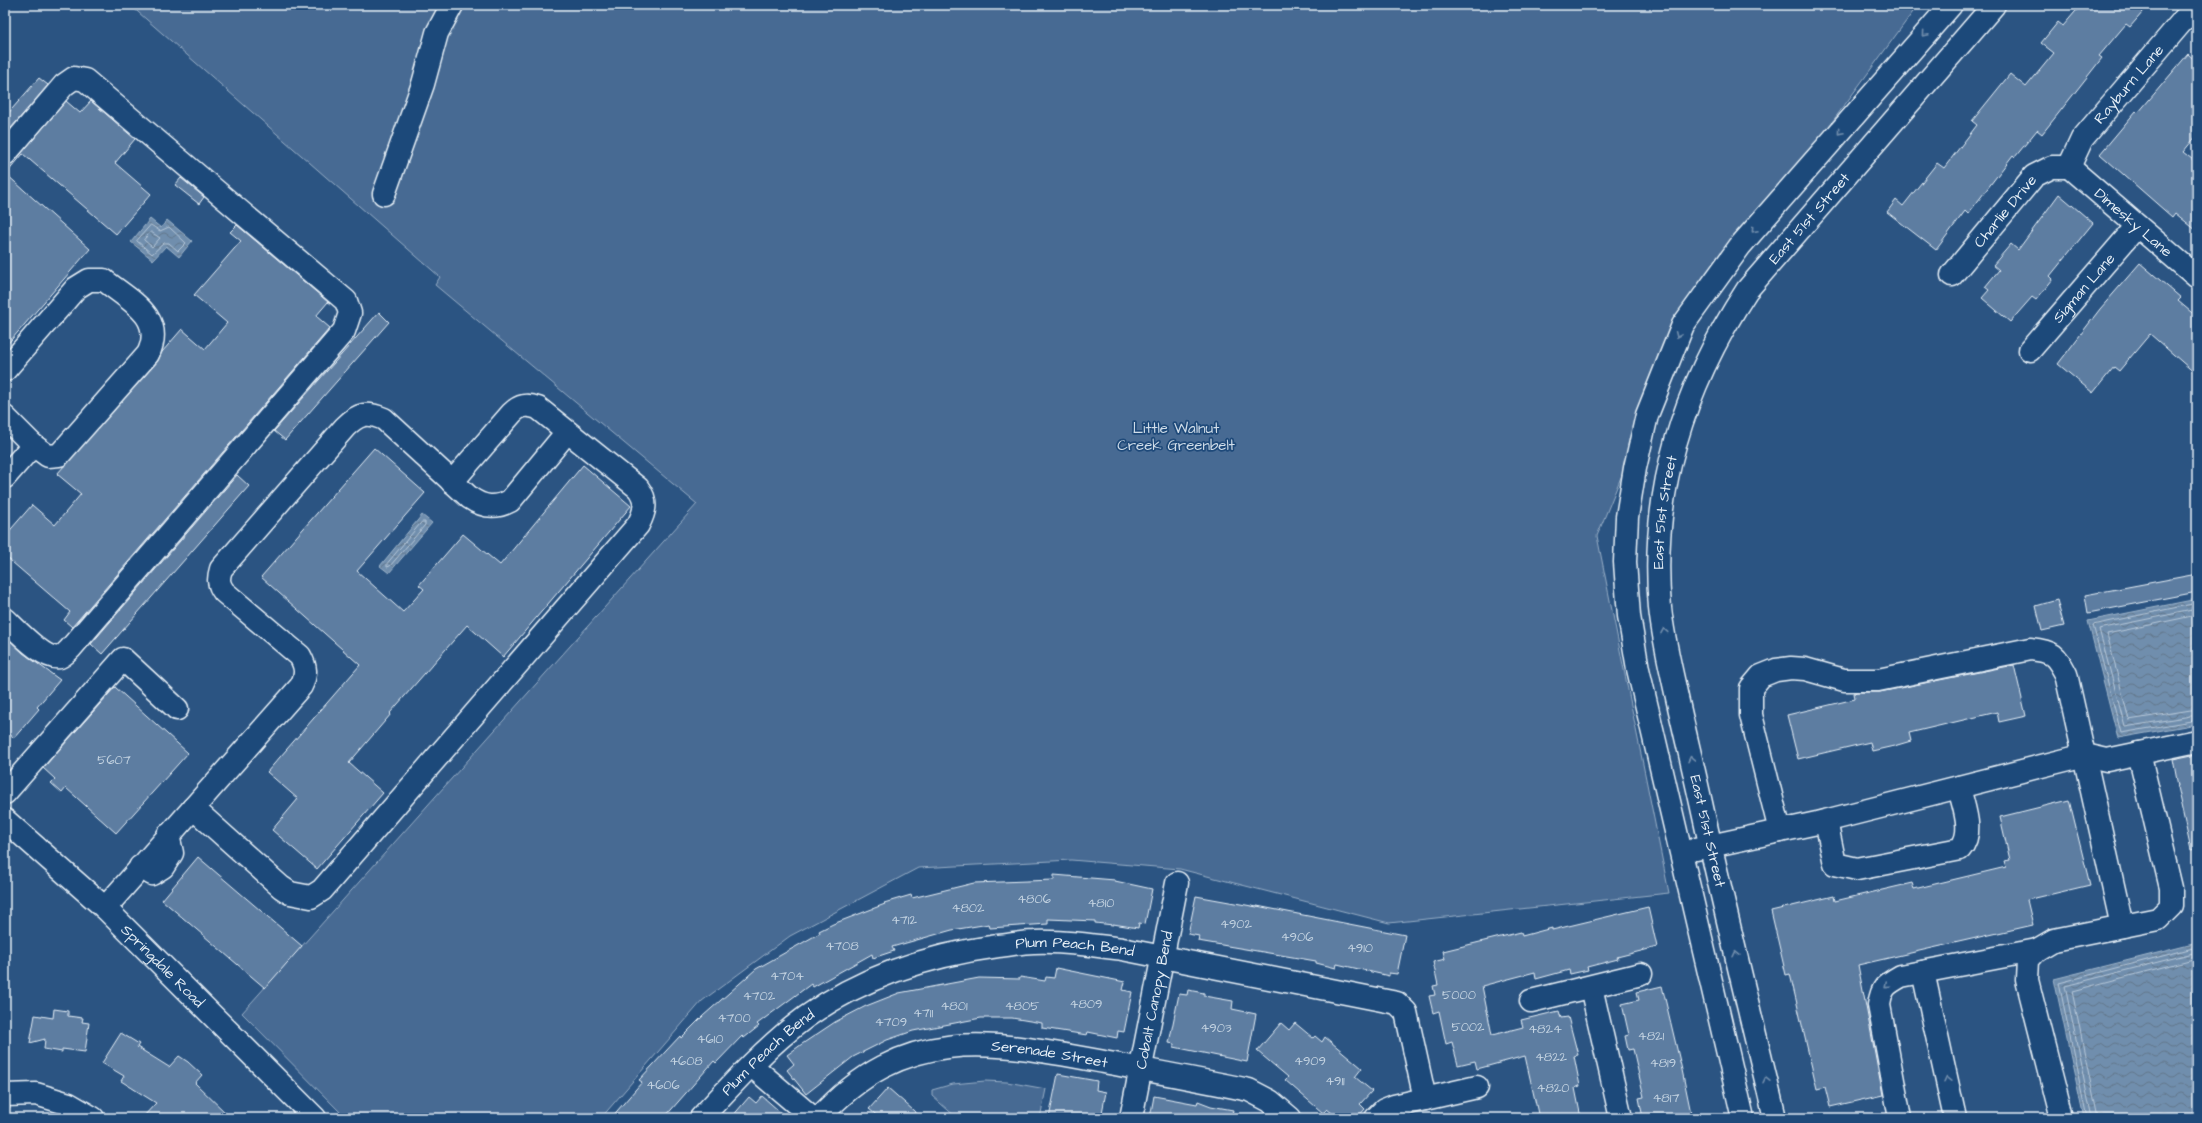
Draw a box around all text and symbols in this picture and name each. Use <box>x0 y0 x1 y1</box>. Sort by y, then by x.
one-way arrow <box>1923 30 1930 37</box>
street label: Rayburn Lane <box>2089 40 2169 129</box>
one-way arrow <box>1837 128 1844 135</box>
street label: East 51st Street <box>1764 168 1855 269</box>
street label: Charlie Drive <box>1969 170 2042 252</box>
street label: Dimesky Lane <box>2090 183 2177 262</box>
one-way arrow <box>1752 225 1759 233</box>
street label: Sigman Lane <box>2048 249 2120 328</box>
one-way arrow <box>1675 332 1683 339</box>
park label: Little Walnut Creek Greenbelt <box>1117 418 1235 456</box>
street label: East 51st Street <box>1648 453 1683 569</box>
one-way arrow <box>1660 628 1669 635</box>
house number: 5607 <box>97 751 131 769</box>
one-way arrow <box>1687 756 1696 763</box>
street label: East 51st Street <box>1684 773 1731 889</box>
house number: 4806 <box>1017 890 1051 908</box>
house number: 4810 <box>1087 894 1115 912</box>
house number: 4802 <box>952 899 985 917</box>
house number: 4712 <box>891 911 918 929</box>
house number: 4902 <box>1220 915 1253 933</box>
street label: Springdale Road <box>116 920 209 1013</box>
house number: 4906 <box>1281 928 1313 946</box>
street label: Cobalt Canopy Bend <box>1131 929 1178 1071</box>
street label: Plum Peach Bend <box>1014 932 1137 962</box>
house number: 4708 <box>825 937 859 955</box>
house number: 4910 <box>1347 939 1373 957</box>
one-way arrow <box>1732 950 1741 957</box>
house number: 4704 <box>770 967 804 985</box>
one-way arrow <box>1884 981 1892 988</box>
house number: 5000 <box>1442 986 1476 1004</box>
house number: 4702 <box>743 987 776 1005</box>
house number: 4809 <box>1070 995 1102 1013</box>
house number: 4801 <box>940 997 968 1015</box>
house number: 4805 <box>1005 997 1039 1015</box>
street label: Plum Peach Bend <box>717 1004 819 1100</box>
house number: 4711 <box>913 1004 933 1022</box>
house number: 4700 <box>717 1009 751 1027</box>
house number: 4709 <box>875 1013 907 1031</box>
house number: 5002 <box>1451 1018 1485 1036</box>
house number: 4903 <box>1200 1019 1232 1037</box>
house number: 4824 <box>1528 1020 1562 1038</box>
house number: 4821 <box>1638 1027 1665 1045</box>
house number: 4610 <box>697 1030 723 1048</box>
street label: Serenade Street <box>991 1036 1109 1073</box>
house number: 4822 <box>1535 1048 1568 1066</box>
house number: 4608 <box>669 1052 703 1070</box>
house number: 4909 <box>1294 1052 1326 1070</box>
house number: 4819 <box>1650 1054 1676 1072</box>
house number: 4911 <box>1325 1072 1345 1090</box>
house number: 4606 <box>646 1076 680 1094</box>
one-way arrow <box>1762 1077 1771 1084</box>
one-way arrow <box>1943 1077 1951 1083</box>
house number: 4820 <box>1537 1079 1569 1097</box>
house number: 4817 <box>1653 1089 1679 1107</box>

